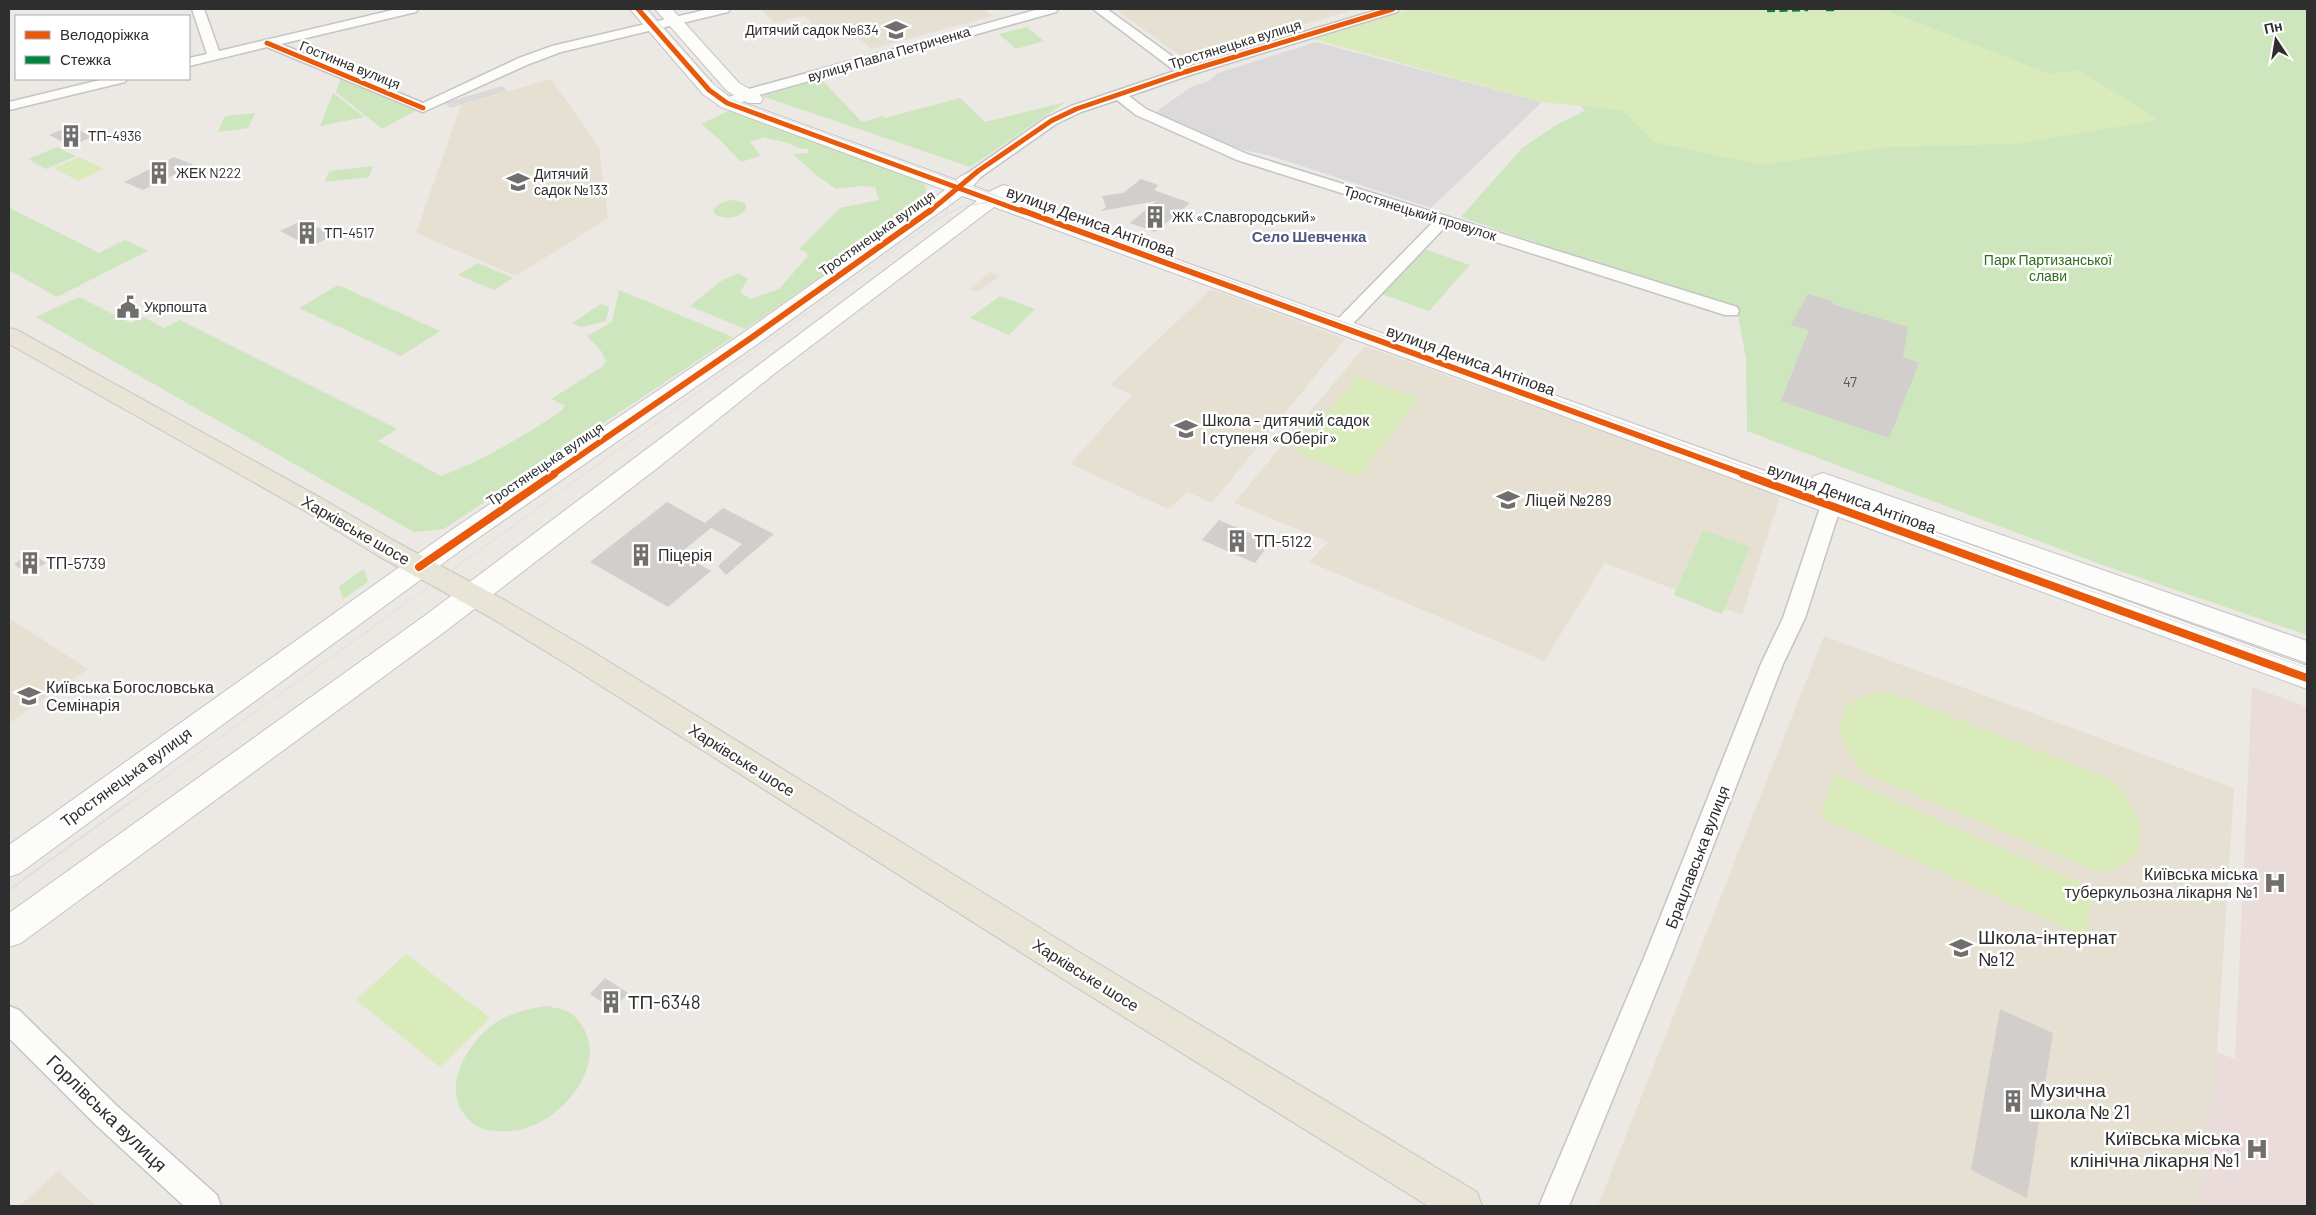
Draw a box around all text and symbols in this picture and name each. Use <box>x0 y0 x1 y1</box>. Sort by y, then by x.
legend <box>15 15 190 80</box>
street label: Тростянецька вулиця <box>1167 15 1303 72</box>
north arrow <box>2251 15 2301 65</box>
school or university icon: Дитячий садок №634 <box>883 17 909 43</box>
text: Пн <box>2262 17 2284 37</box>
place label: Дитячий садок №634 <box>745 21 879 38</box>
street label: вулиця Павла Петриченка <box>806 22 972 85</box>
text: Велодоріжка <box>60 25 149 43</box>
street label: Гостинна вулиця <box>297 37 403 92</box>
text: Стежка <box>60 50 112 68</box>
building icon: ТП-4936 <box>58 123 84 149</box>
place label: ТП-4936 <box>88 127 142 144</box>
building icon: ЖЕК N222 <box>146 160 172 186</box>
place label: ЖЕК N222 <box>176 164 241 181</box>
place label: Дитячий садок №133 <box>534 165 608 198</box>
school or university icon: Дитячий садок №133 <box>505 169 531 195</box>
street label: вулиця Дениса Антіпова <box>1004 181 1178 260</box>
street label: Тростянецький провулок <box>1342 181 1499 244</box>
street label: Тростянецька вулиця <box>815 186 938 279</box>
building icon: ЖК «Славгородський» <box>1142 204 1168 230</box>
place label: ЖК «Славгородський» <box>1172 208 1317 225</box>
building icon: ТП-4517 <box>294 220 320 246</box>
place label: ТП-4517 <box>324 224 375 241</box>
district label: Село Шевченка <box>1252 227 1367 245</box>
park label: Парк Партизанської слави <box>1984 251 2112 284</box>
public building icon: Укрпошта <box>115 294 141 320</box>
place label: Укрпошта <box>144 298 207 315</box>
street label: вулиця Дениса Антіпова <box>1384 320 1558 399</box>
house number: 47 <box>1843 373 1857 390</box>
place label: Школа - дитячий садок І ступеня «Оберіг» <box>1202 410 1370 447</box>
school or university icon: Школа - дитячий садок І ступеня «Оберіг» <box>1173 416 1199 442</box>
street label: Тростянецька вулиця <box>483 418 607 509</box>
street label: вулиця Дениса Антіпова <box>1765 458 1939 537</box>
school or university icon: Ліцей №289 <box>1495 487 1521 513</box>
place label: Ліцей №289 <box>1525 490 1612 509</box>
street label: Харківське шосе <box>299 491 414 568</box>
building icon: ТП-5122 <box>1224 528 1250 554</box>
place label: ТП-5122 <box>1254 531 1312 550</box>
building icon: Піцерія <box>628 542 654 568</box>
place label: Піцерія <box>658 545 712 564</box>
building icon: ТП-5739 <box>17 550 43 576</box>
place label: ТП-5739 <box>46 553 106 572</box>
place label: Київська Богословська Семінарія <box>46 677 214 714</box>
school or university icon: Київська Богословська Семінарія <box>16 683 42 709</box>
street label: Харківське шосе <box>686 719 799 800</box>
street label: Тростянецька вулиця <box>57 723 195 830</box>
street label: Брацлавська вулиця <box>1660 783 1733 931</box>
place label: Київська міська туберкульозна лікарня №1 <box>2065 864 2258 901</box>
hospital icon: Київська міська туберкульозна лікарня №1 <box>2262 870 2288 896</box>
place label: Школа-інтернат №12 <box>1978 925 2117 970</box>
street label: Харківське шосе <box>1030 934 1143 1015</box>
school or university icon: Школа-інтернат №12 <box>1948 935 1974 961</box>
building icon: ТП-6348 <box>598 989 624 1015</box>
place label: ТП-6348 <box>628 990 701 1013</box>
street label: Горлівська вулиця <box>42 1049 172 1176</box>
place label: Музична школа № 21 <box>2030 1078 2130 1123</box>
building icon: Музична школа № 21 <box>2000 1088 2026 1114</box>
place label: Київська міська клінічна лікарня №1 <box>2070 1126 2240 1171</box>
hospital icon: Київська міська клінічна лікарня №1 <box>2244 1136 2270 1162</box>

